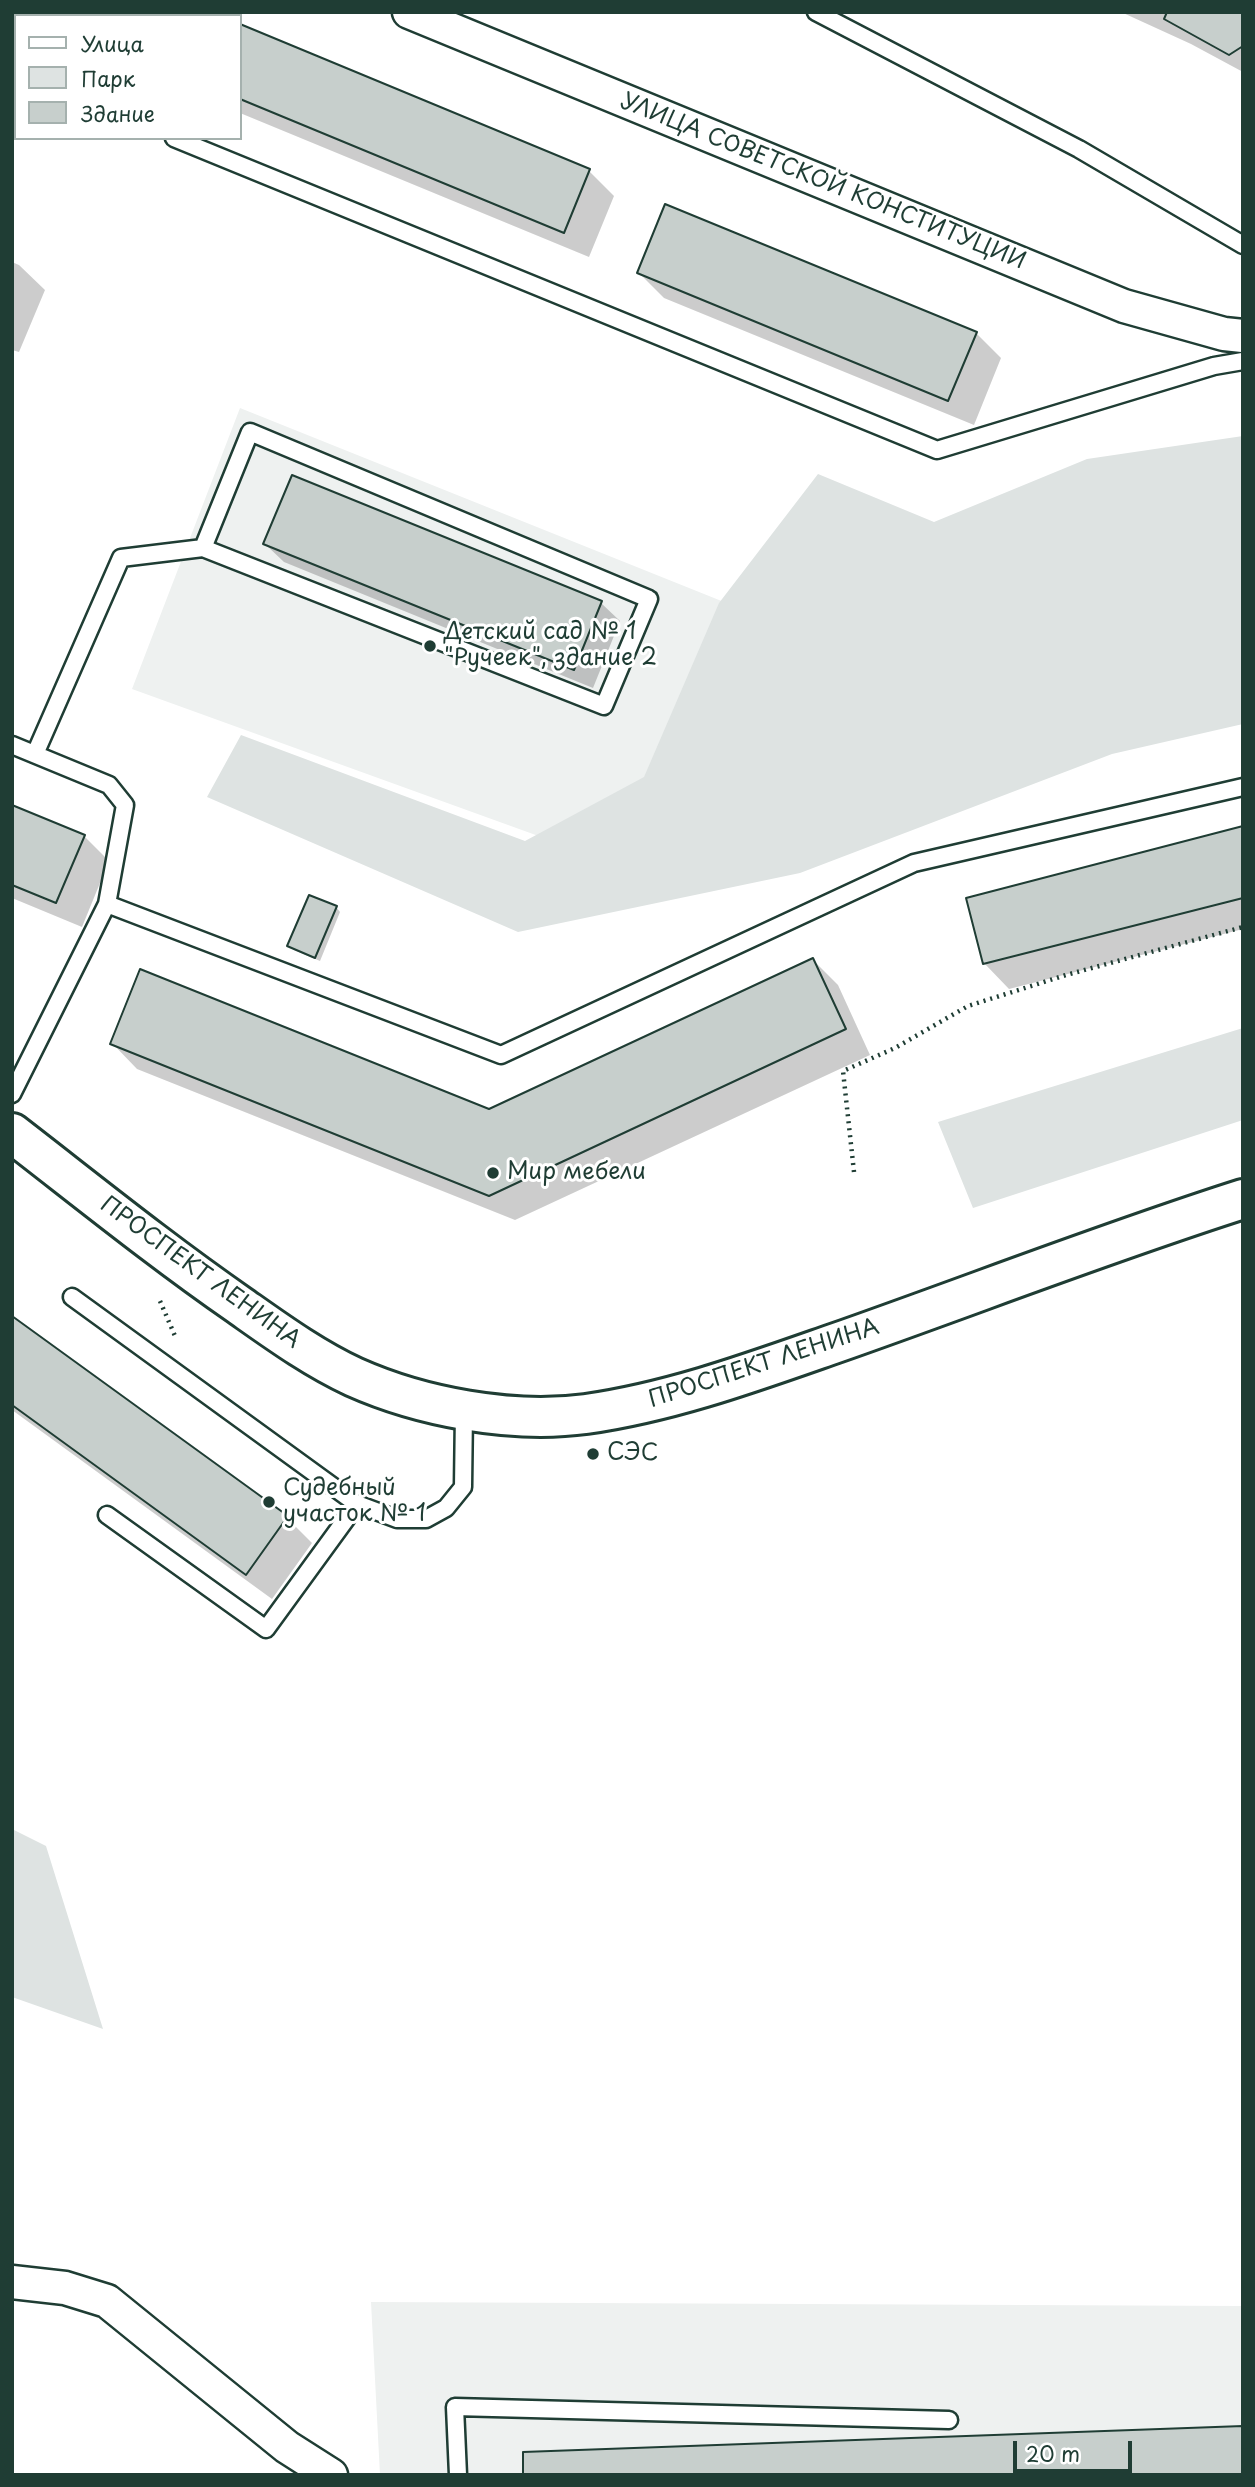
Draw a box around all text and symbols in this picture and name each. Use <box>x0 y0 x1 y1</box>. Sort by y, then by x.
legend <box>14 14 242 140</box>
text: Улица <box>81 27 144 59</box>
text: Парк <box>81 62 135 94</box>
street label: УЛИЦА СОВЕТСКОЙ КОНСТИТУЦИИ <box>616 88 1030 276</box>
text: Здание <box>81 97 155 129</box>
place label: Детский сад № 1 "Ручеек", здание 2 <box>444 619 657 673</box>
marker: Детский сад № 1 "Ручеек", здание 2 <box>422 638 438 654</box>
place label: Мир мебели <box>507 1159 646 1187</box>
marker: Мир мебели <box>485 1165 501 1181</box>
street label: ПРОСПЕКТ ЛЕНИНА <box>95 1191 305 1355</box>
street label: ПРОСПЕКТ ЛЕНИНА <box>645 1314 883 1414</box>
place label: СЭС <box>607 1440 658 1468</box>
marker: СЭС <box>585 1446 601 1462</box>
place label: Судебный участок № 1 <box>283 1475 426 1529</box>
marker: Судебный участок № 1 <box>261 1494 277 1510</box>
scale bar <box>1017 2428 1136 2472</box>
text: 20 m <box>1026 2437 1080 2469</box>

